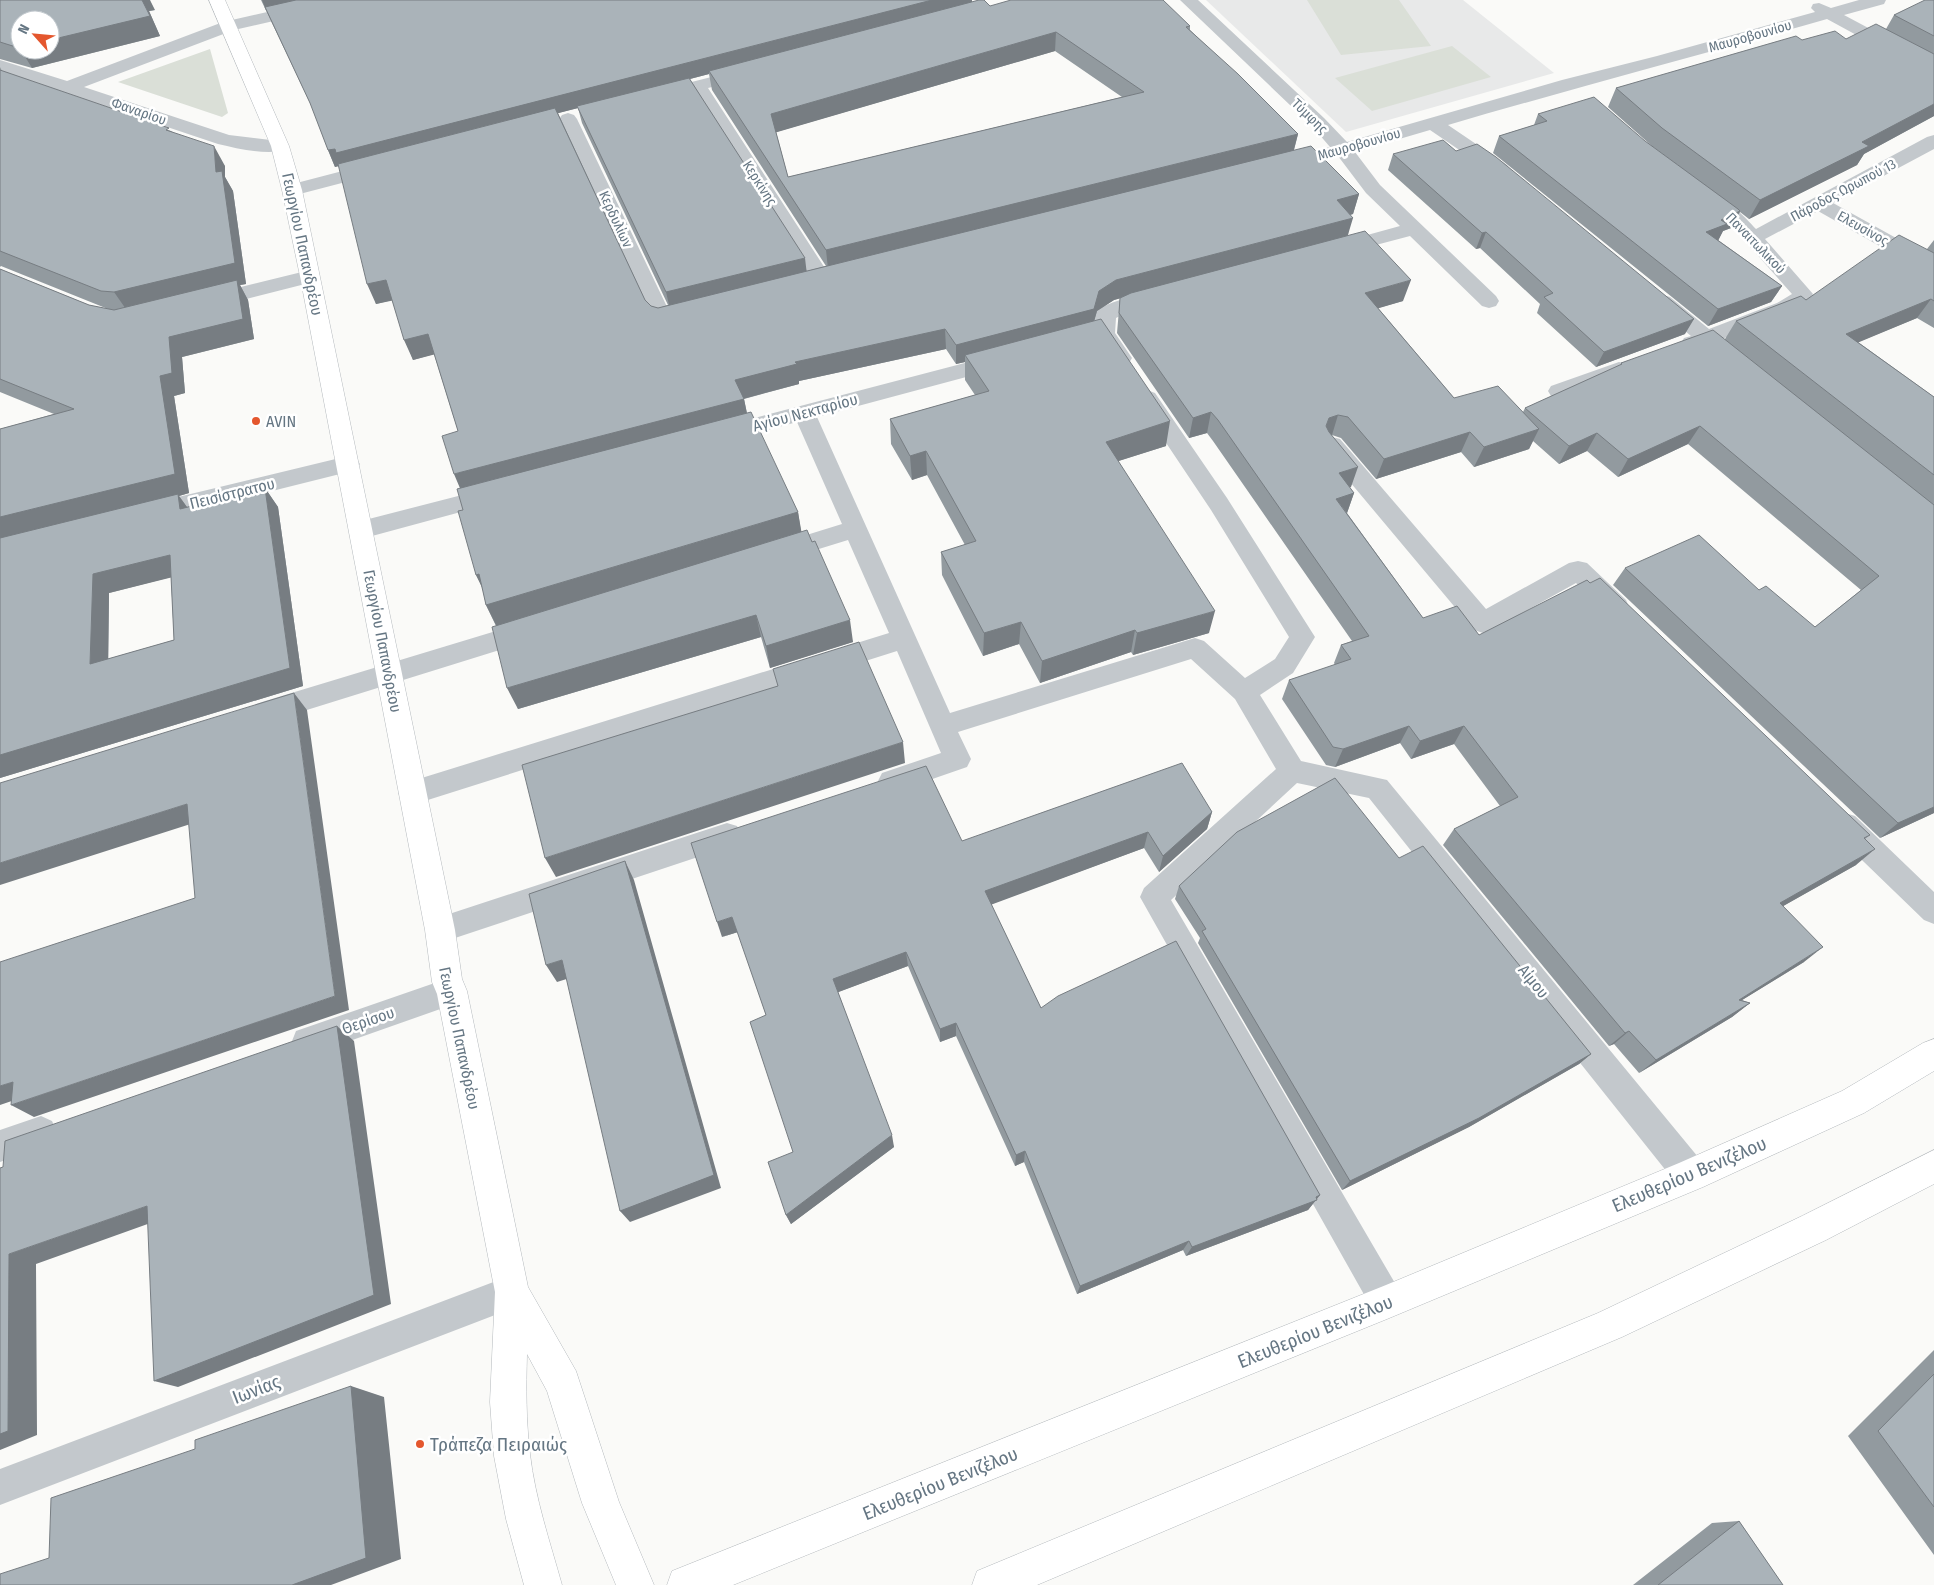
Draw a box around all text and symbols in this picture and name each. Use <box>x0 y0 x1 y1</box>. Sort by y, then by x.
north arrow <box>10 10 60 60</box>
street label: Μαυροβουνίου <box>1707 17 1794 56</box>
text: N <box>14 22 33 37</box>
street label: Φαναρίου <box>109 94 168 129</box>
street label: Τύμφης <box>1288 95 1331 138</box>
street label: Μαυροβουνίου <box>1316 125 1403 164</box>
street label: Πάροδος Ωρωπού 13 <box>1788 155 1899 225</box>
street label: Κερκίνης <box>739 158 780 209</box>
street label: Γεωργίου Παπανδρέου <box>278 171 327 317</box>
street label: Κερδυλίων <box>595 188 636 250</box>
street label: Ελευσίνος <box>1834 207 1891 249</box>
street label: Παναιτωλικού <box>1722 209 1789 278</box>
street label: Αγίου Νεκταρίου <box>751 389 860 436</box>
place label: AVIN <box>266 412 296 431</box>
marker: AVIN <box>250 415 262 427</box>
street label: Πεισίστρατου <box>188 474 277 513</box>
street label: Γεωργίου Παπανδρέου <box>359 568 406 714</box>
street label: Αίμου <box>1514 961 1553 1002</box>
street label: Γεωργίου Παπανδρέου <box>435 965 484 1111</box>
street label: Θερίσου <box>339 1003 397 1038</box>
street label: Ελευθερίου Βενιζέλου <box>1609 1132 1770 1217</box>
street label: Ελευθερίου Βενιζέλου <box>1234 1290 1396 1373</box>
street label: Ιωνίας <box>229 1370 283 1409</box>
place label: Τράπεζα Πειραιώς <box>430 1433 567 1456</box>
marker: Τράπεζα Πειραιώς <box>414 1438 426 1450</box>
street label: Ελευθερίου Βενιζέλου <box>859 1442 1021 1525</box>

